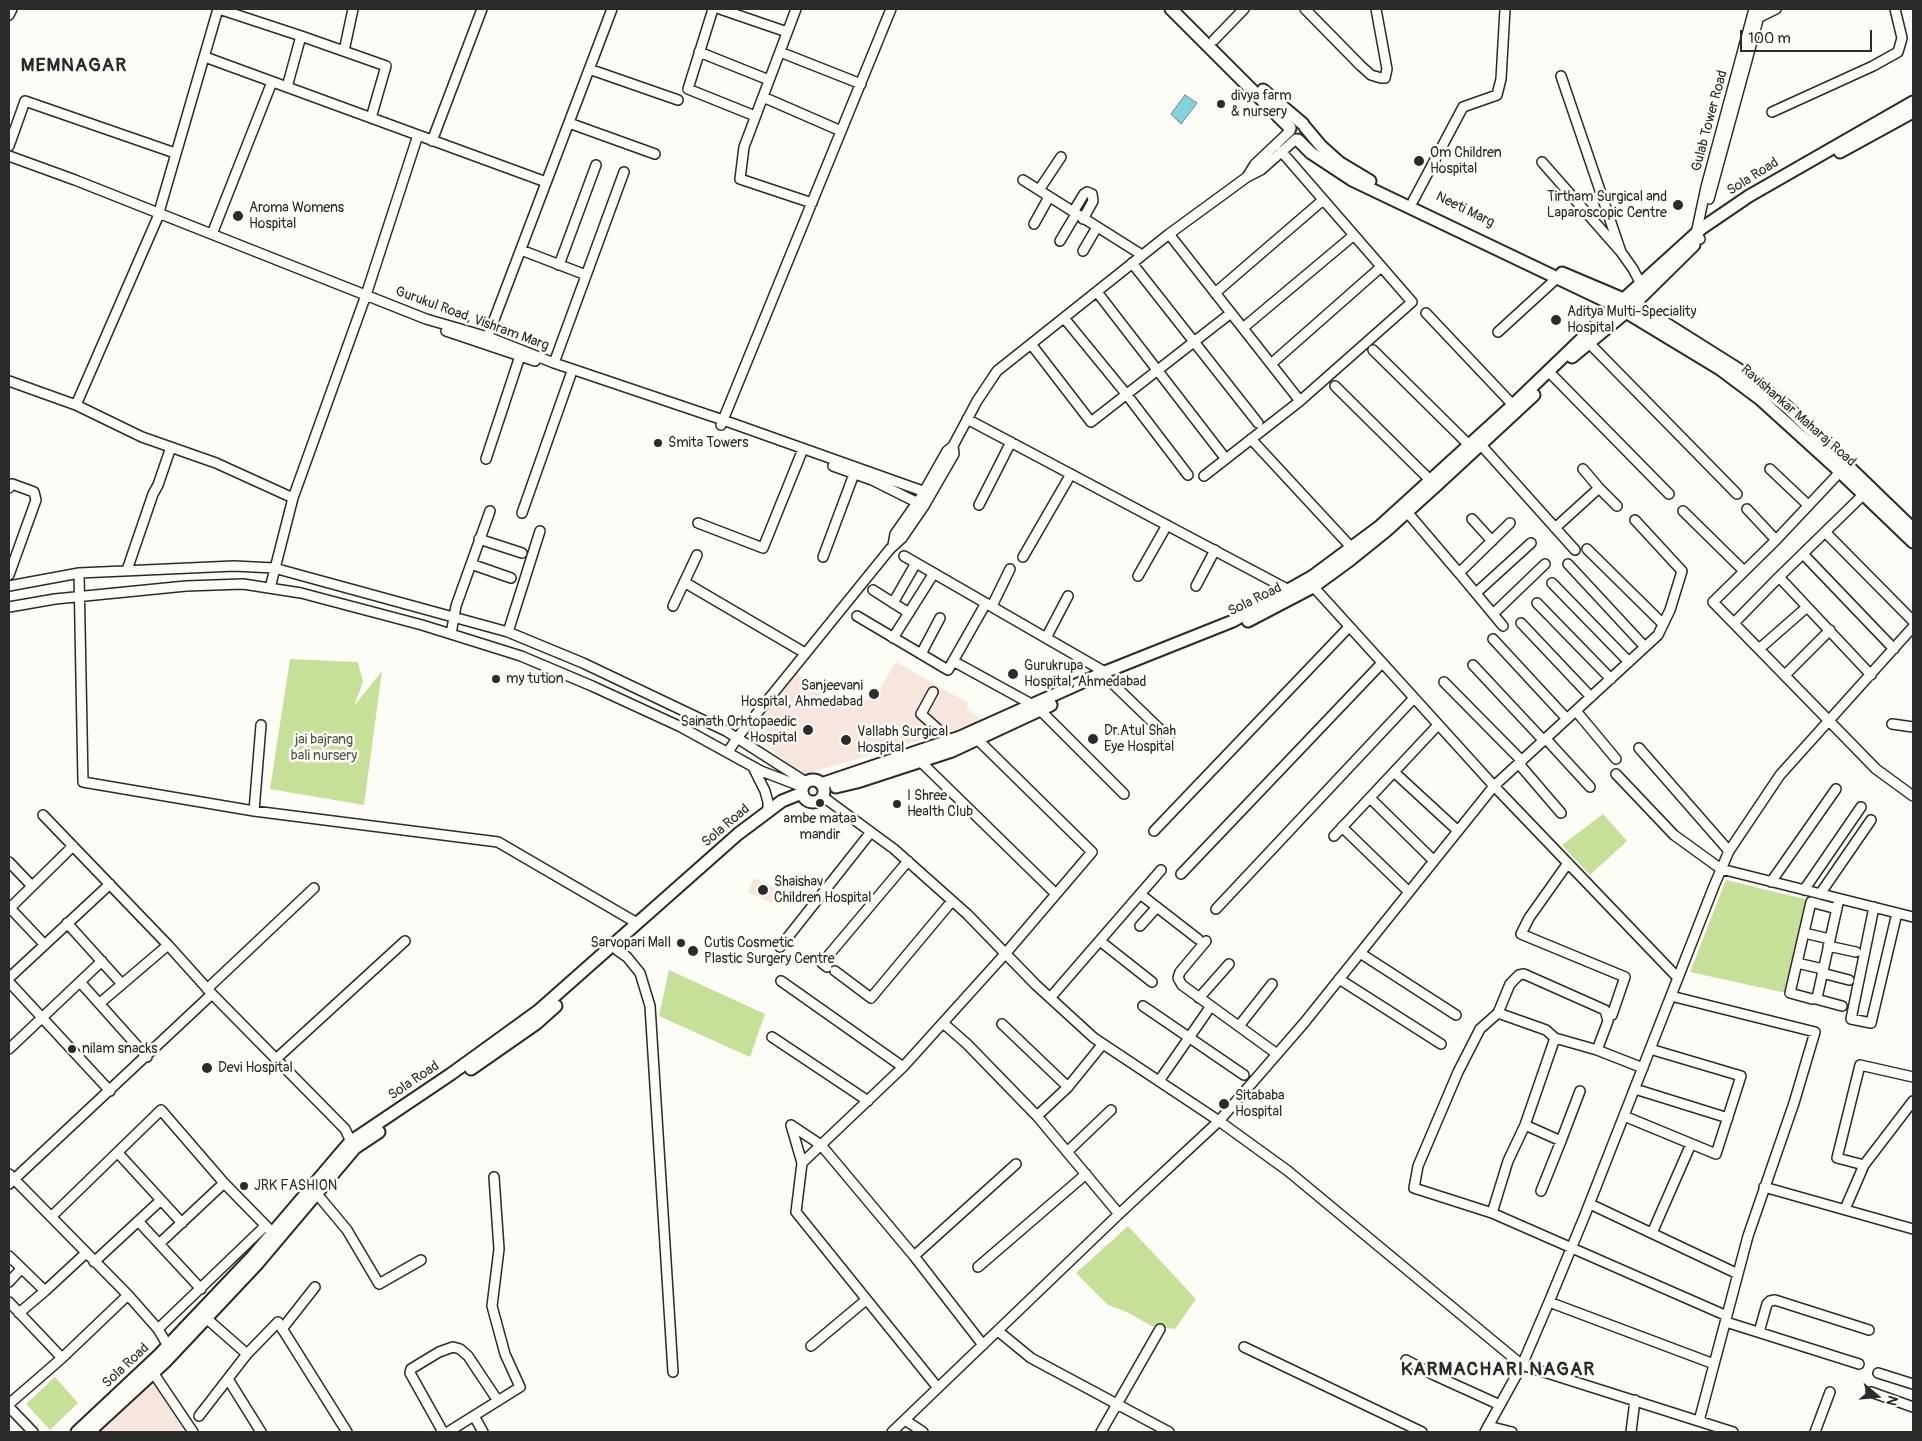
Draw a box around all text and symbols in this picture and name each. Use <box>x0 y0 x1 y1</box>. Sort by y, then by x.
scale bar <box>1742 20 1874 52</box>
text: 100 m <box>1748 29 1791 48</box>
district label: MEMNAGAR <box>20 55 128 77</box>
street label: Gulab Tower Road <box>1688 69 1732 173</box>
place label: divya farm & nursery <box>1231 88 1292 120</box>
marker: divya farm & nursery <box>1215 98 1227 110</box>
place label: Om Children Hospital <box>1430 145 1502 178</box>
marker: Om Children Hospital <box>1412 154 1426 168</box>
street label: Sola Road <box>1724 155 1782 199</box>
street label: Neeti Marg <box>1433 189 1497 231</box>
place label: Tirtham Surgical and Laparoscopic Centre <box>1547 189 1667 222</box>
marker: Tirtham Surgical and Laparoscopic Centre <box>1671 198 1685 212</box>
place label: Aroma Womens Hospital <box>249 200 344 232</box>
marker: Aroma Womens Hospital <box>231 209 245 223</box>
street label: Gurukul Road, Vishram Marg <box>393 283 551 355</box>
place label: Aditya Multi-Speciality Hospital <box>1567 304 1696 336</box>
marker: Aditya Multi-Speciality Hospital <box>1549 313 1563 327</box>
street label: Ravishankar Maharaj Road <box>1737 361 1859 471</box>
place label: Smita Towers <box>668 435 748 451</box>
marker: Smita Towers <box>652 437 664 449</box>
street label: Sola Road <box>1225 580 1285 620</box>
place label: Gurukrupa Hospital, Ahmedabad <box>1024 658 1146 690</box>
marker: Gurukrupa Hospital, Ahmedabad <box>1006 667 1020 681</box>
place label: my tution <box>506 671 564 687</box>
marker: my tution <box>490 673 502 685</box>
place label: Sanjeevani Hospital, Ahmedabad <box>741 678 863 710</box>
marker: Sanjeevani Hospital, Ahmedabad <box>867 687 881 701</box>
place label: Sainath Orhtopaedic Hospital <box>680 714 797 746</box>
marker: Sainath Orhtopaedic Hospital <box>801 723 815 737</box>
place label: Dr.Atul Shah Eye Hospital <box>1104 723 1176 756</box>
place label: Vallabh Surgical Hospital <box>857 724 948 756</box>
park label: jai bajrang bali nursery <box>291 732 357 764</box>
marker: Dr.Atul Shah Eye Hospital <box>1086 732 1100 746</box>
marker: Vallabh Surgical Hospital <box>839 733 853 747</box>
place label: I Shree Health Club <box>907 788 973 820</box>
marker: ambe mataa mandir <box>814 797 826 809</box>
marker: I Shree Health Club <box>891 798 903 810</box>
street label: Sola Road <box>699 801 753 851</box>
place label: ambe mataa mandir <box>784 811 856 844</box>
place label: Shaishav Children Hospital <box>774 874 872 906</box>
marker: Shaishav Children Hospital <box>756 883 770 897</box>
place label: Sarvopari Mall <box>590 935 671 951</box>
place label: Cutis Cosmetic Plastic Surgery Centre <box>704 935 835 968</box>
marker: Sarvopari Mall <box>675 937 687 949</box>
marker: Cutis Cosmetic Plastic Surgery Centre <box>686 944 700 958</box>
place label: nilam snacks <box>82 1041 158 1057</box>
marker: nilam snacks <box>66 1043 78 1055</box>
street label: Sola Road <box>385 1058 443 1104</box>
place label: Devi Hospital <box>218 1060 293 1076</box>
marker: Devi Hospital <box>200 1061 214 1075</box>
place label: Sitababa Hospital <box>1235 1088 1285 1120</box>
marker: Sitababa Hospital <box>1217 1097 1231 1111</box>
place label: JRK FASHION <box>254 1178 337 1194</box>
marker: JRK FASHION <box>238 1180 250 1192</box>
street label: Sola Road <box>99 1340 153 1392</box>
district label: KARMACHARI NAGAR <box>1399 1359 1597 1381</box>
north arrow <box>1852 1371 1902 1421</box>
text: N <box>1882 1394 1901 1408</box>

